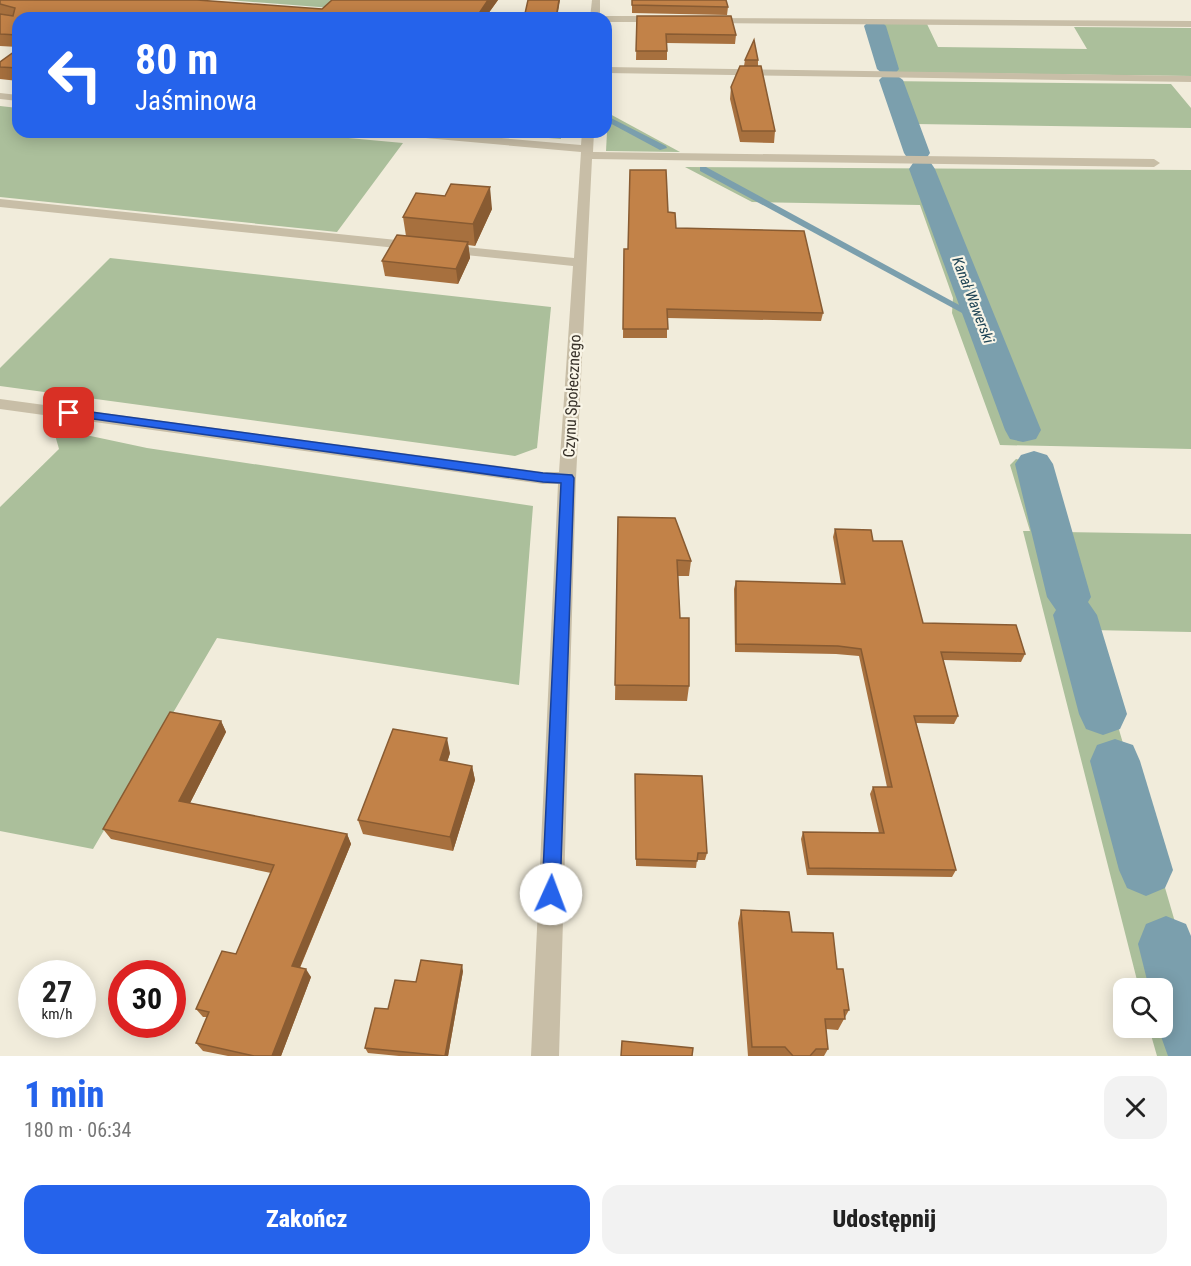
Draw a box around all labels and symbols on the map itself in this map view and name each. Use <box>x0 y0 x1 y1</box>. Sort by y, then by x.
water label: Kanał Wawerski <box>948 254 998 346</box>
street label: Czynu Społecznego <box>559 334 585 458</box>
pin <box>43 387 94 438</box>
position arrow <box>519 862 583 926</box>
speed limit sign: 30 <box>108 960 186 1038</box>

